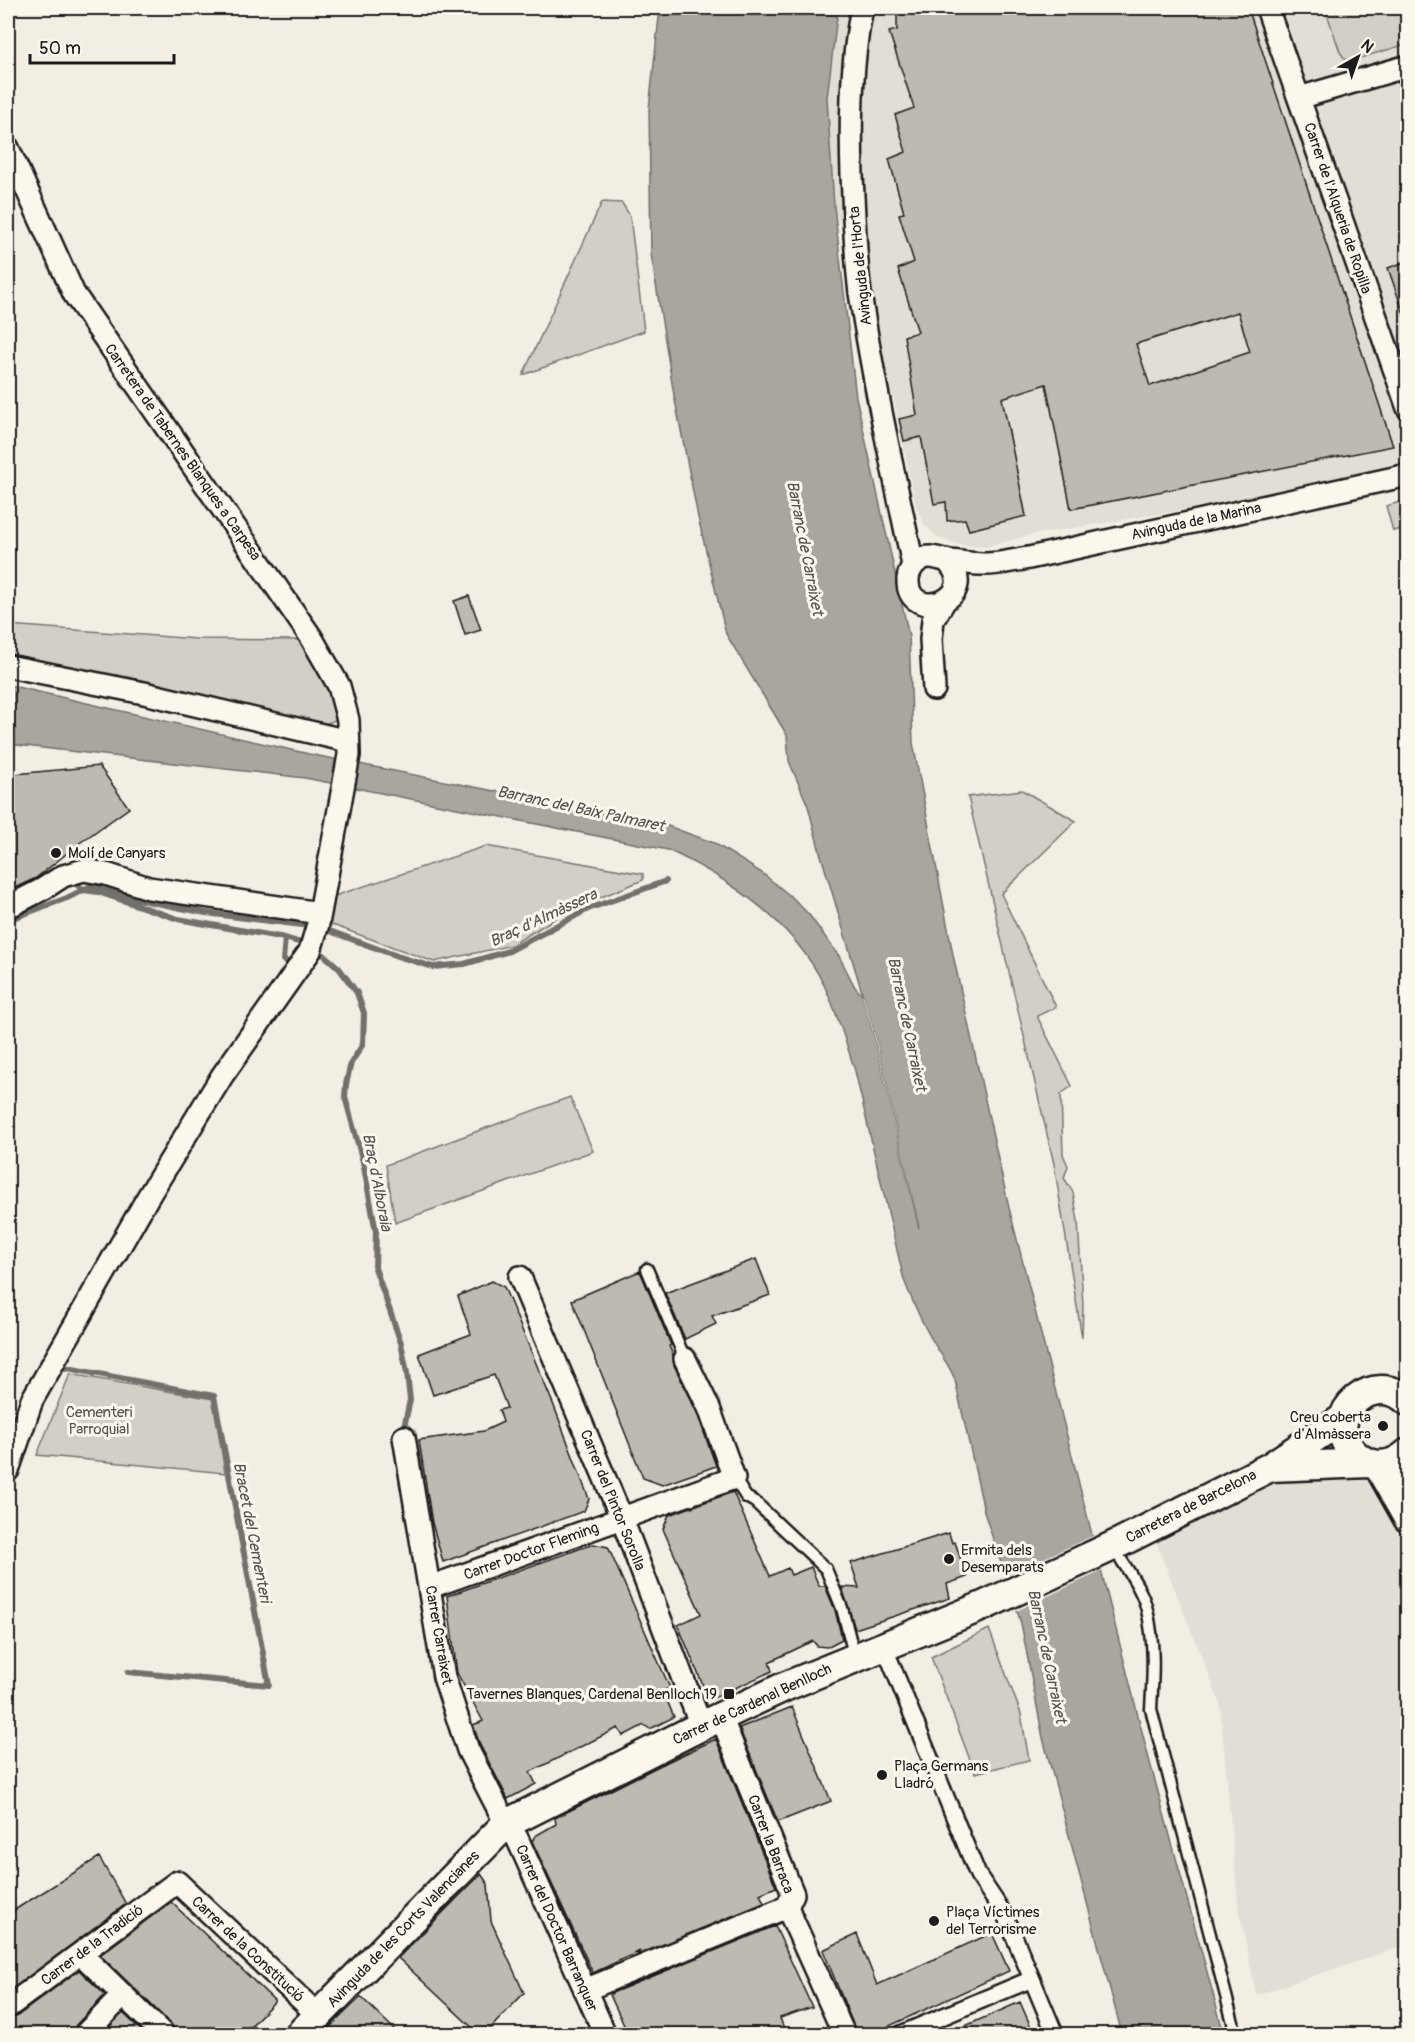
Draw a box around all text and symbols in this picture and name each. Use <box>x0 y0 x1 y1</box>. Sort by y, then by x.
scale bar <box>30 27 174 65</box>
north arrow <box>1328 27 1388 87</box>
text: N <box>1356 35 1378 58</box>
text: 50 m <box>39 37 81 60</box>
street label: Carrer de l'Alqueria de Ropilla <box>1299 120 1376 296</box>
street label: Avinguda de l'Horta <box>845 205 876 327</box>
street label: Carretera de Tabernes Blanques a Carpesa <box>100 340 265 564</box>
water label: Barranc de Carraixet <box>782 479 828 618</box>
street label: Avinguda de la Marina <box>1129 498 1263 545</box>
water label: Barranc del Baix Palmaret <box>495 781 668 837</box>
place label: Molí de Canyars <box>68 844 166 863</box>
marker: Molí de Canyars <box>49 846 63 860</box>
water label: Braç d'Almàssera <box>487 884 602 951</box>
water label: Barranc de Carraixet <box>883 955 931 1094</box>
water label: Braç d'Alboraia <box>358 1132 397 1234</box>
park label: Cementeri Parroquial <box>66 1403 133 1439</box>
place label: Creu coberta d'Almàssera <box>1290 1408 1371 1444</box>
marker: Creu coberta d'Almàssera <box>1376 1419 1390 1433</box>
street label: Carrer del Pintor Sorolla <box>576 1427 649 1573</box>
water label: Bracet del Cementeri <box>229 1460 276 1606</box>
street label: Carretera de Barcelona <box>1123 1465 1260 1548</box>
street label: Carrer Doctor Fleming <box>461 1518 601 1585</box>
place label: Ermita dels Desemparats <box>961 1541 1044 1577</box>
marker: Ermita dels Desemparats <box>942 1552 956 1566</box>
street label: Carrer Carraixet <box>420 1584 457 1687</box>
water label: Barranc de Carraixet <box>1023 1587 1071 1726</box>
street label: Carrer de Cardenal Benlloch <box>670 1659 835 1750</box>
place label: Tavernes Blanques, Cardenal Benlloch 19 <box>466 1685 717 1704</box>
marker: Tavernes Blanques, Cardenal Benlloch 19 <box>722 1687 736 1701</box>
place label: Plaça Germans Lladró <box>894 1757 989 1793</box>
marker: Plaça Germans Lladró <box>875 1768 889 1782</box>
street label: Carrer la Barraca <box>743 1792 798 1896</box>
street label: Carrer del Doctor Barranquer <box>511 1842 602 2015</box>
street label: Avinguda de les Corts Valencianes <box>323 1846 484 2012</box>
street label: Carrer de la Constitució <box>187 1892 308 2007</box>
street label: Carrer de la Tradició <box>37 1901 147 1990</box>
place label: Plaça Víctimes del Terrorisme <box>946 1903 1040 1939</box>
marker: Plaça Víctimes del Terrorisme <box>927 1914 941 1928</box>

